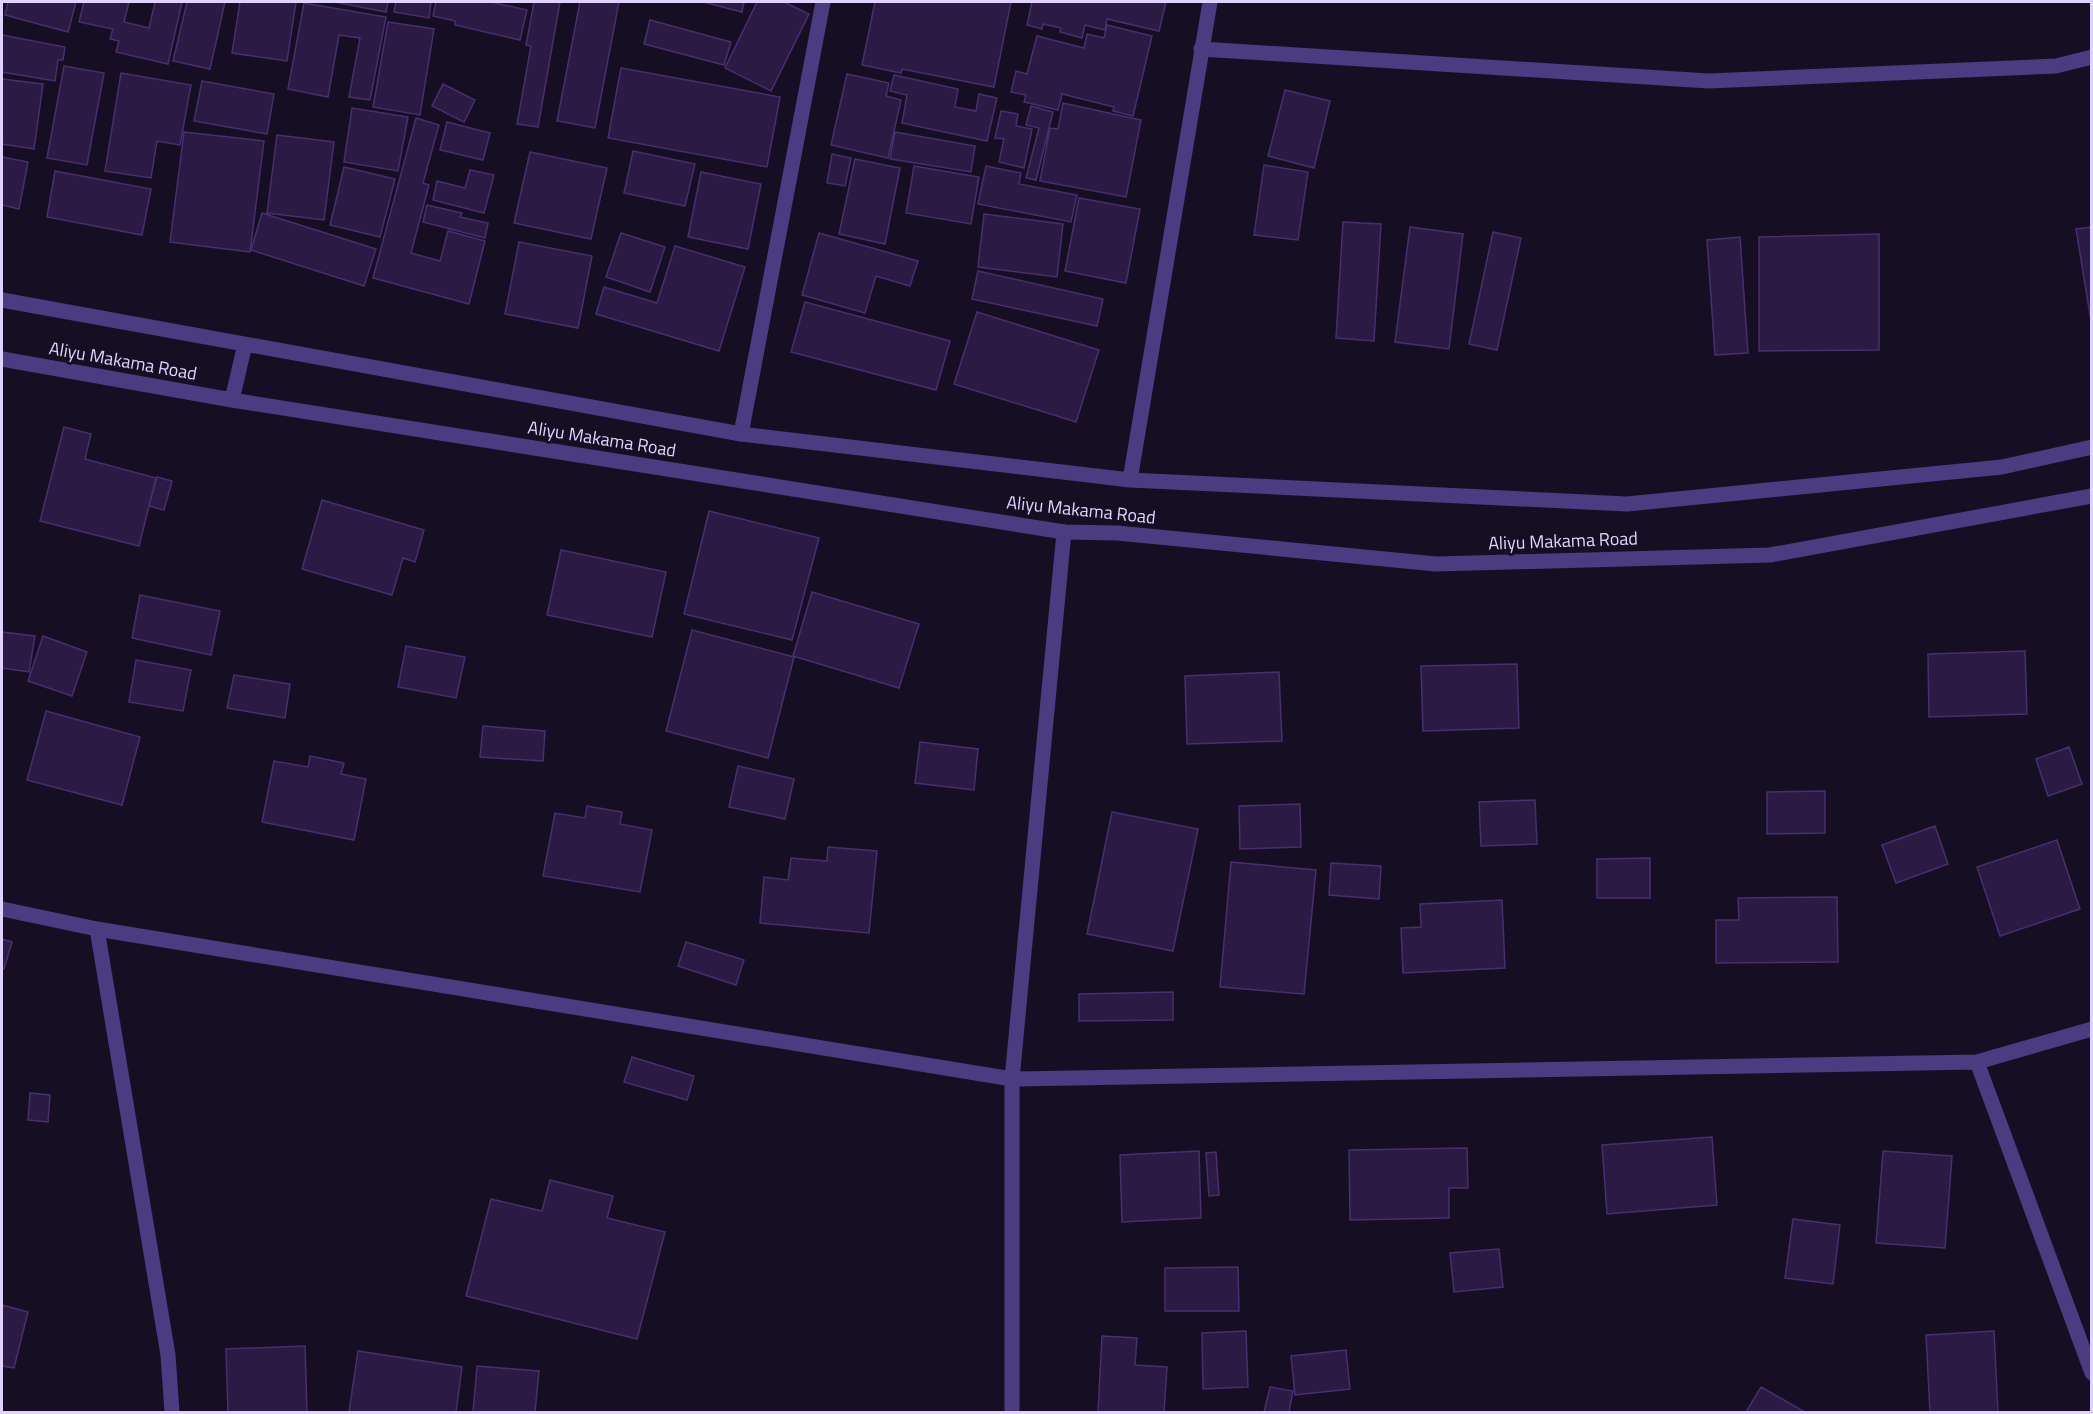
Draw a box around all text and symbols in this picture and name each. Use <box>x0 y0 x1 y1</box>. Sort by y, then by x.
street label: Aliyu Makama Road <box>47 334 199 387</box>
street label: Aliyu Makama Road <box>526 413 678 464</box>
street label: Aliyu Makama Road <box>1005 488 1157 531</box>
street label: Aliyu Makama Road <box>1488 524 1638 557</box>

